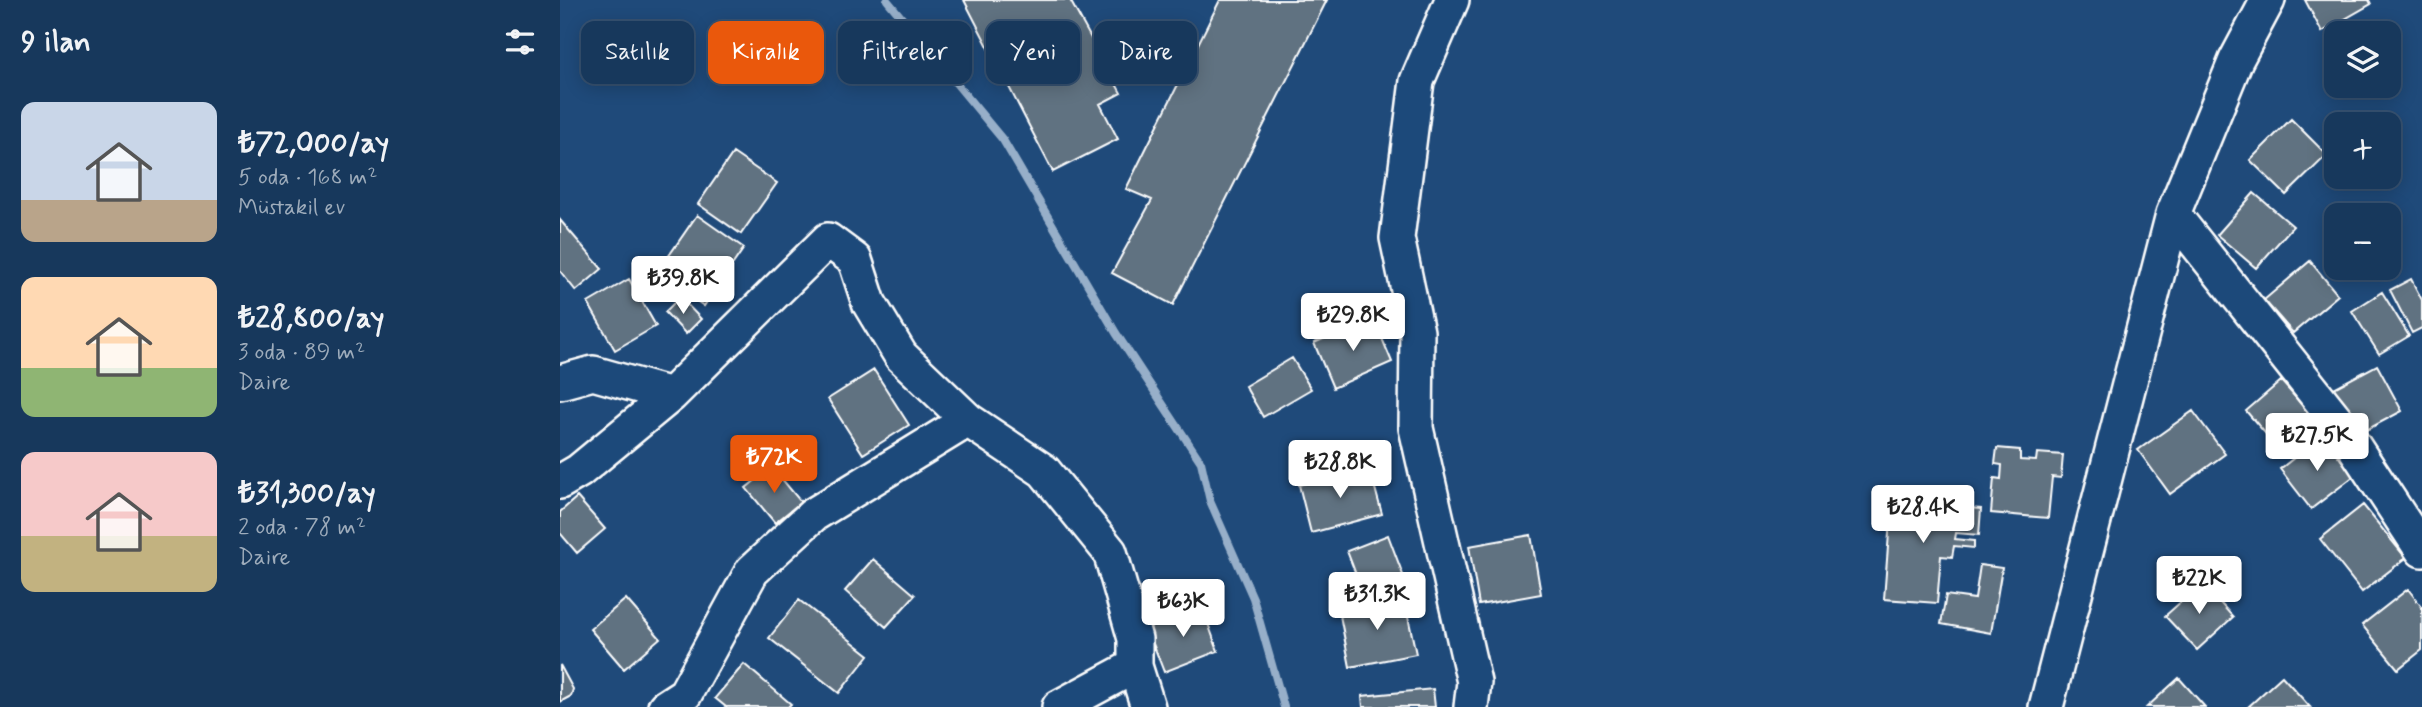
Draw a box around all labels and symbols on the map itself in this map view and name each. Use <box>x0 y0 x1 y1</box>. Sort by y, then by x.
pin: ₺39.8K <box>626 256 740 316</box>
pin: ₺29.8K <box>1296 294 1410 353</box>
pin: ₺27.5K <box>2260 414 2374 473</box>
pin: ₺72K <box>733 435 815 495</box>
pin: ₺28.8K <box>1283 440 1397 500</box>
pin: ₺28.4K <box>1866 486 1980 545</box>
pin: ₺22K <box>2158 556 2240 616</box>
pin: ₺31.3K <box>1320 572 1434 632</box>
pin: ₺63K <box>1142 580 1224 639</box>

